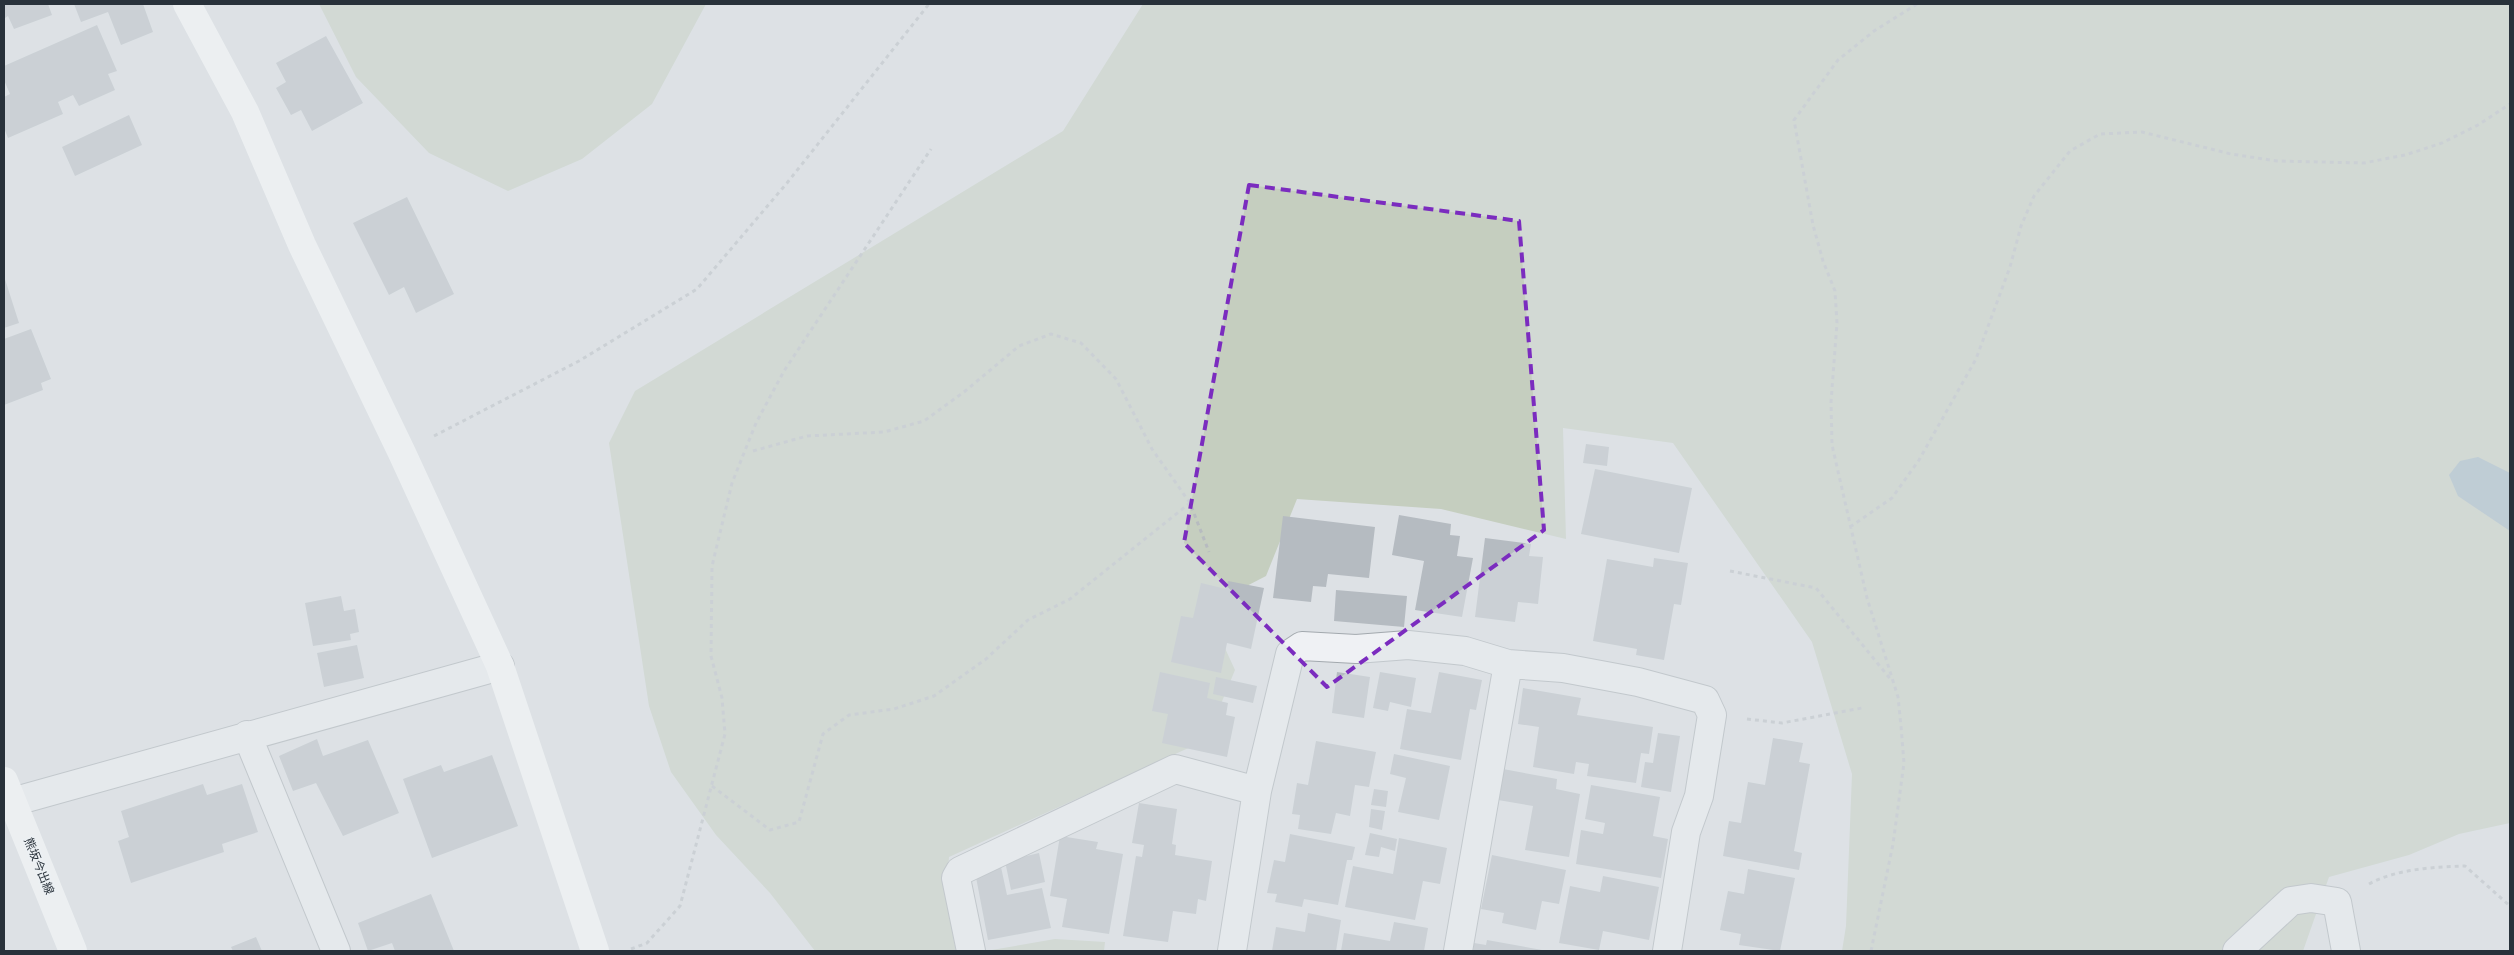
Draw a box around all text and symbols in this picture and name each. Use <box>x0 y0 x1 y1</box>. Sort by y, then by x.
street label: 熊坂今出線 <box>20 835 59 897</box>

